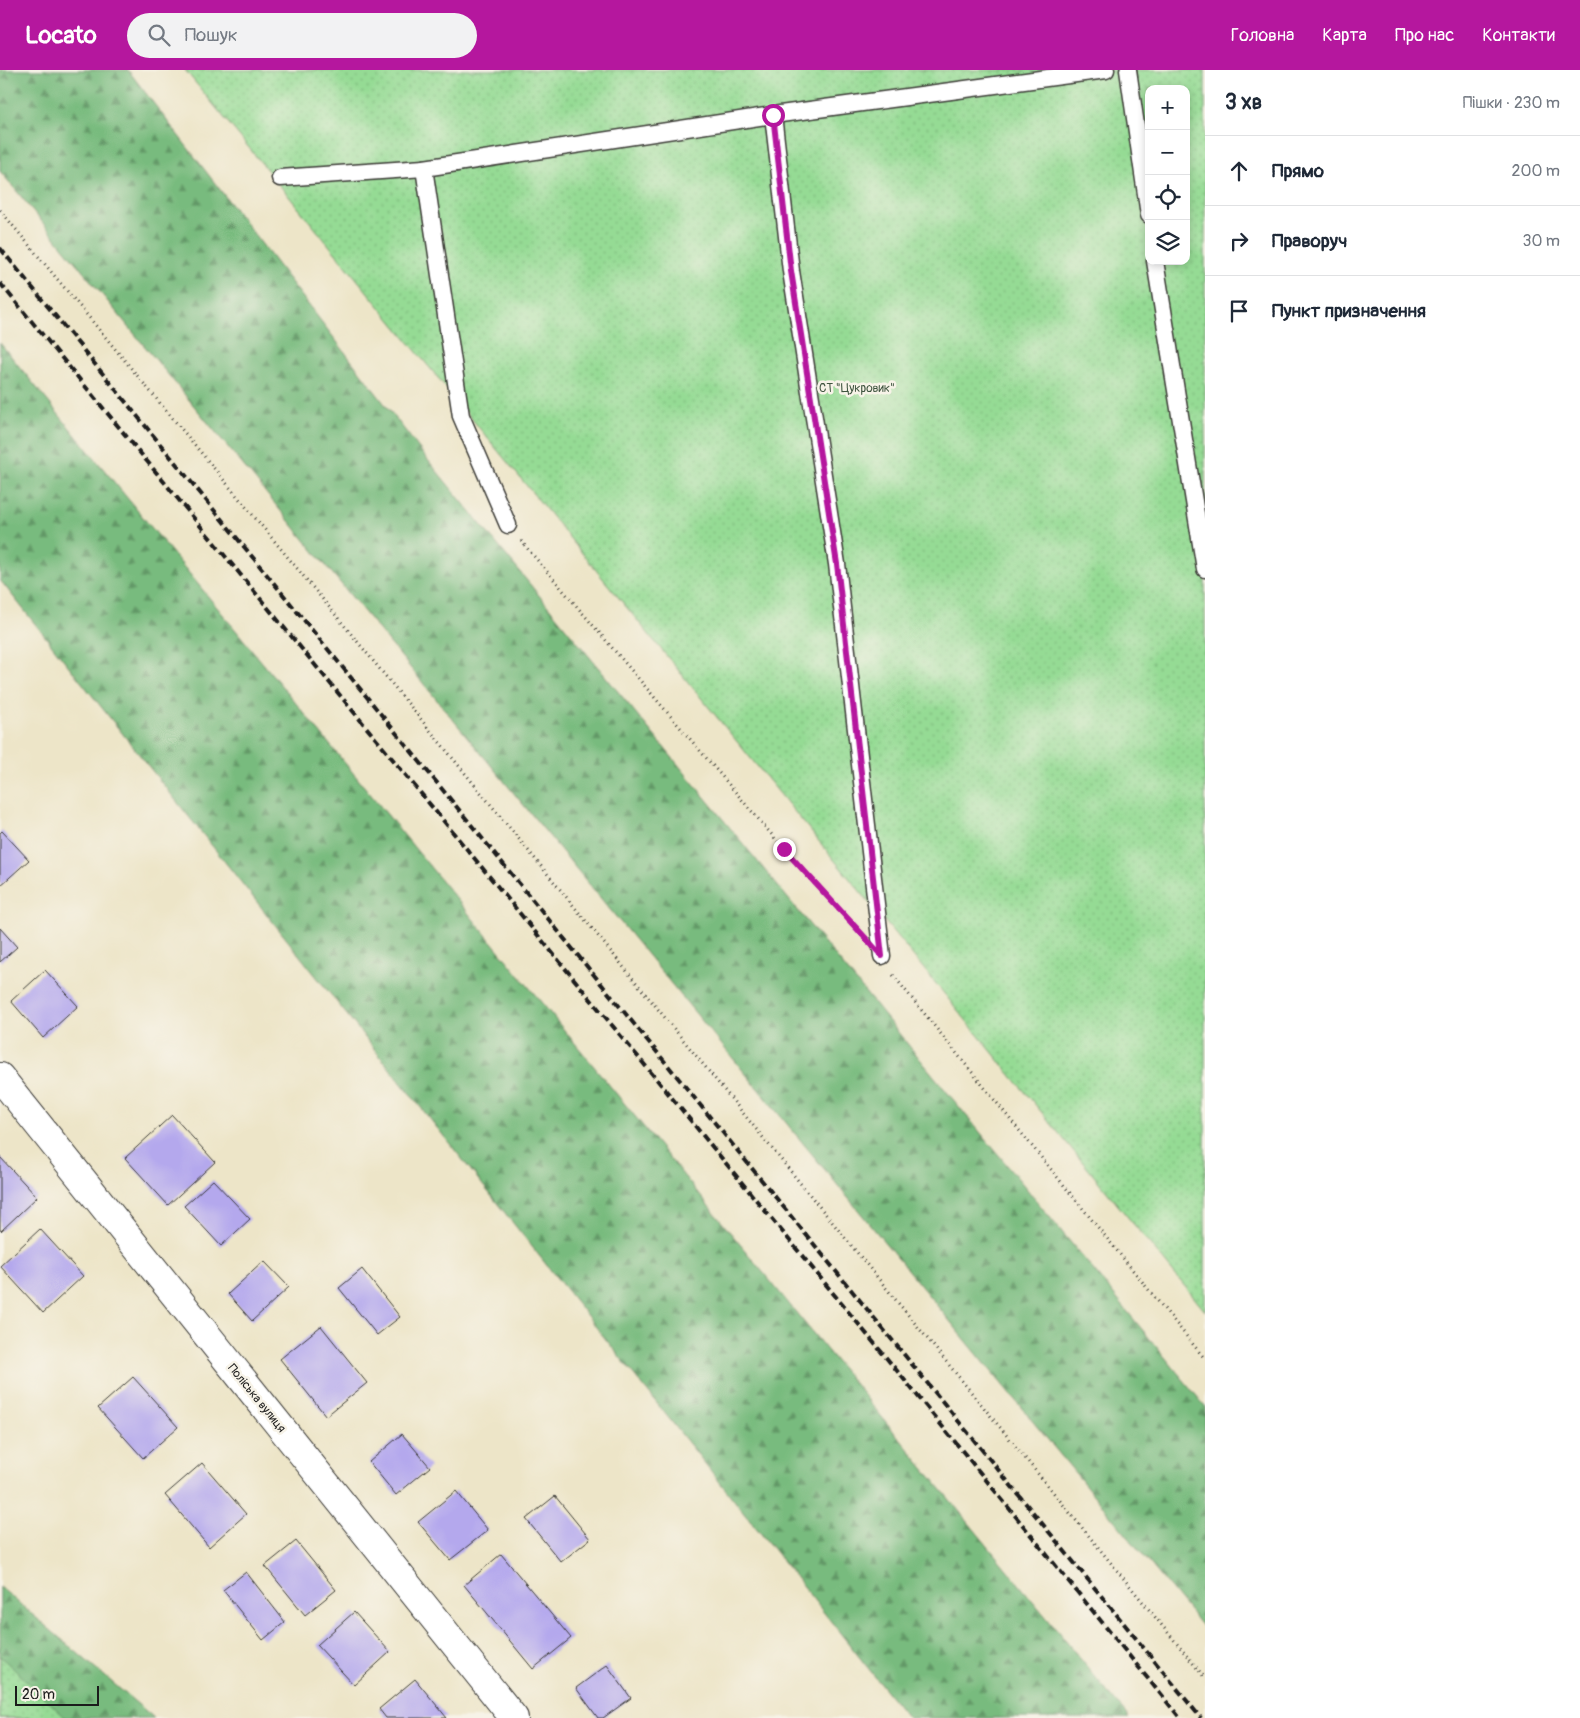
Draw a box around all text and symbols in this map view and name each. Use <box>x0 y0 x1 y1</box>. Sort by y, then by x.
search box <box>127 13 477 58</box>
text: Locato <box>25 21 97 50</box>
icon: search <box>145 21 173 49</box>
text: Пошук <box>185 23 238 47</box>
text: Головна <box>1231 24 1294 47</box>
text: Карта <box>1322 24 1367 47</box>
text: Про нас <box>1395 24 1454 47</box>
text: Контакти <box>1482 24 1555 47</box>
map controls <box>1145 85 1190 265</box>
button: + <box>1145 85 1190 130</box>
text: 3 хв <box>1225 89 1262 116</box>
text: Пішки · 230 m <box>1463 93 1560 113</box>
route start <box>762 104 785 127</box>
button: − <box>1145 130 1190 175</box>
icon: ahead <box>1225 157 1253 185</box>
text: Прямо <box>1272 159 1324 183</box>
text: 200 m <box>1512 161 1560 181</box>
button: locate <box>1145 175 1190 220</box>
button: layers <box>1145 220 1190 265</box>
icon: right <box>1225 227 1253 255</box>
text: Праворуч <box>1272 229 1347 253</box>
text: 30 m <box>1522 231 1560 251</box>
icon: arrive <box>1225 297 1253 325</box>
text: Пункт призначення <box>1272 299 1426 323</box>
park label: СТ "Цукровик" <box>819 381 895 396</box>
route end <box>773 838 796 861</box>
street label: Поліська вулиця <box>224 1361 289 1436</box>
scale bar <box>15 1683 99 1706</box>
text: 20 m <box>22 1686 55 1703</box>

